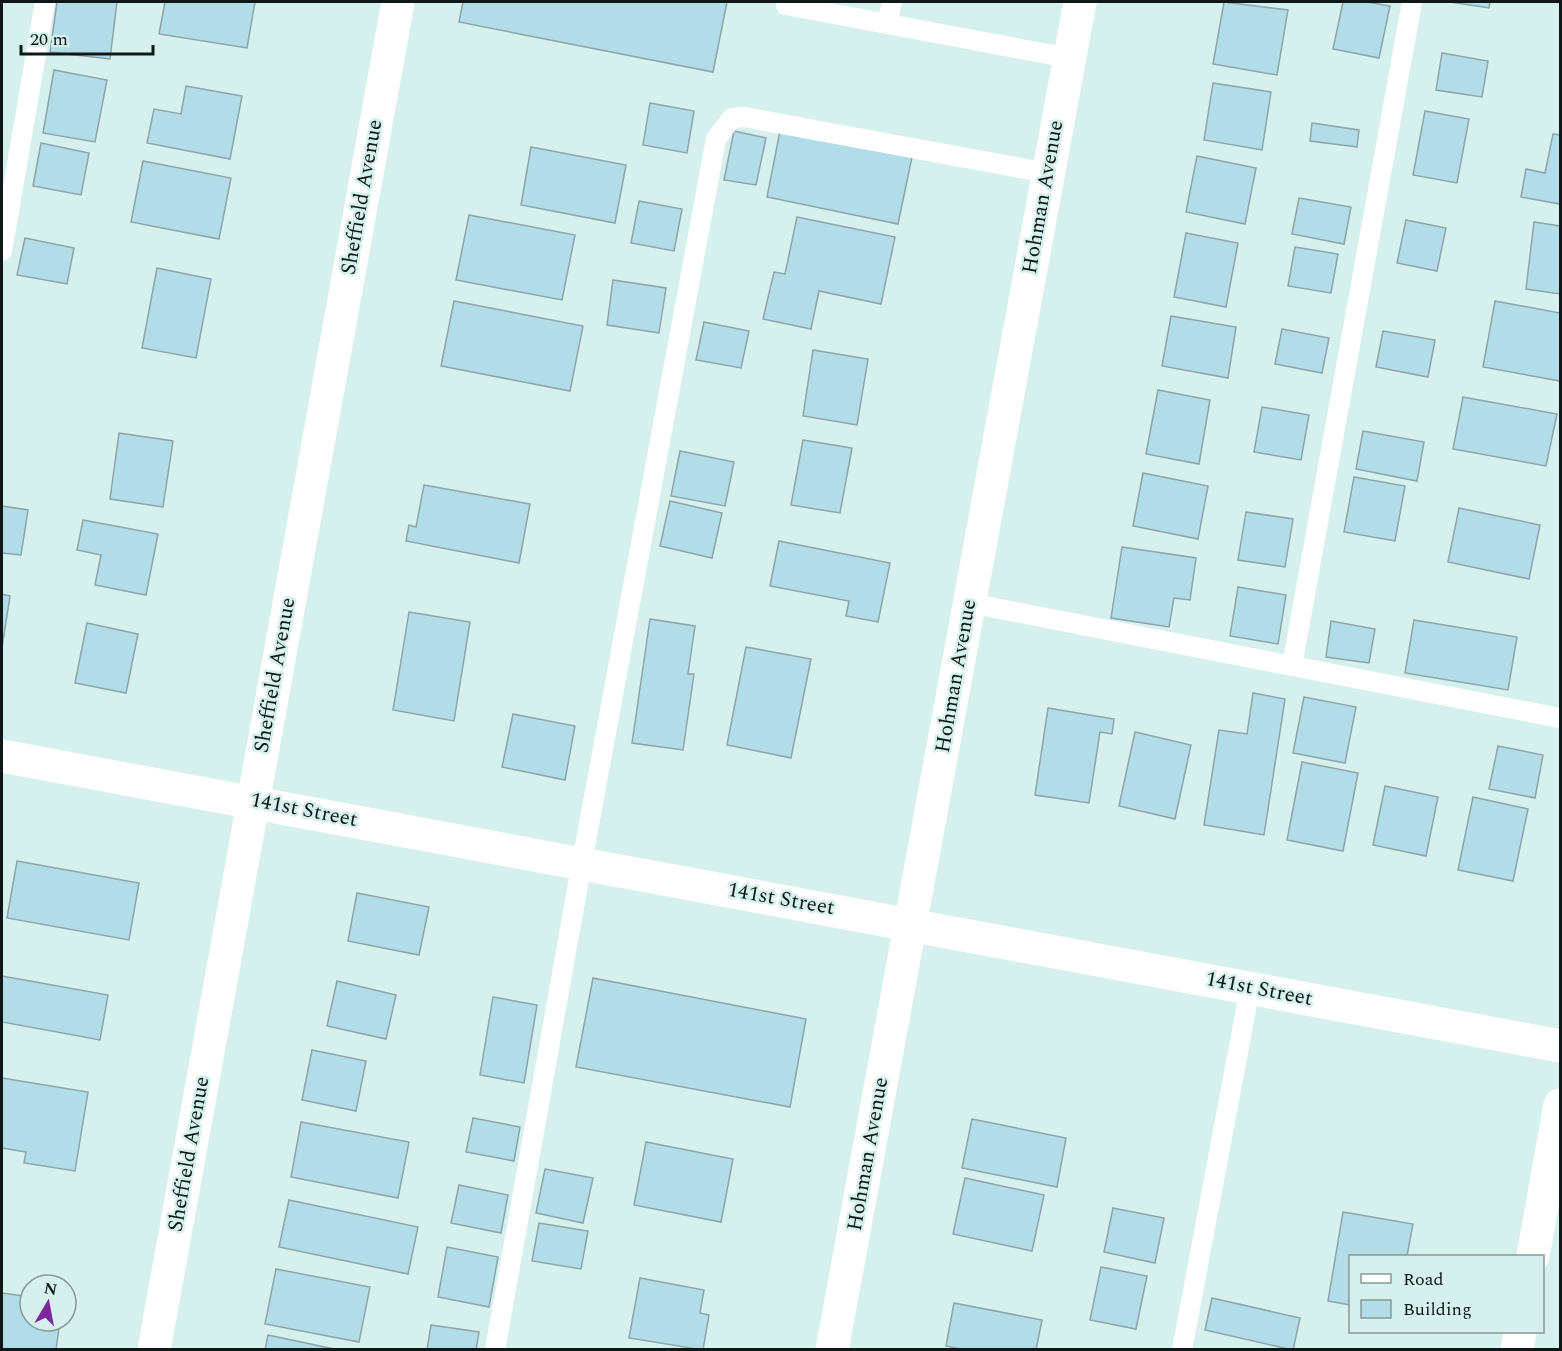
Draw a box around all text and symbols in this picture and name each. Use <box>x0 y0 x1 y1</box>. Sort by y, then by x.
scale bar <box>21 18 153 56</box>
text: 20 m <box>30 26 68 53</box>
street label: Sheffield Avenue <box>333 117 391 277</box>
street label: Hohman Avenue <box>1014 118 1072 276</box>
street label: Sheffield Avenue <box>246 595 304 755</box>
street label: Hohman Avenue <box>927 597 985 755</box>
street label: 141st Street <box>248 784 360 836</box>
street label: 141st Street <box>725 874 837 924</box>
street label: 141st Street <box>1203 963 1315 1015</box>
street label: Sheffield Avenue <box>160 1074 218 1234</box>
street label: Hohman Avenue <box>839 1075 897 1233</box>
legend <box>1349 1255 1544 1333</box>
text: Road <box>1403 1266 1444 1293</box>
north arrow <box>18 1273 78 1333</box>
text: N <box>42 1276 59 1302</box>
text: Building <box>1403 1296 1472 1323</box>

